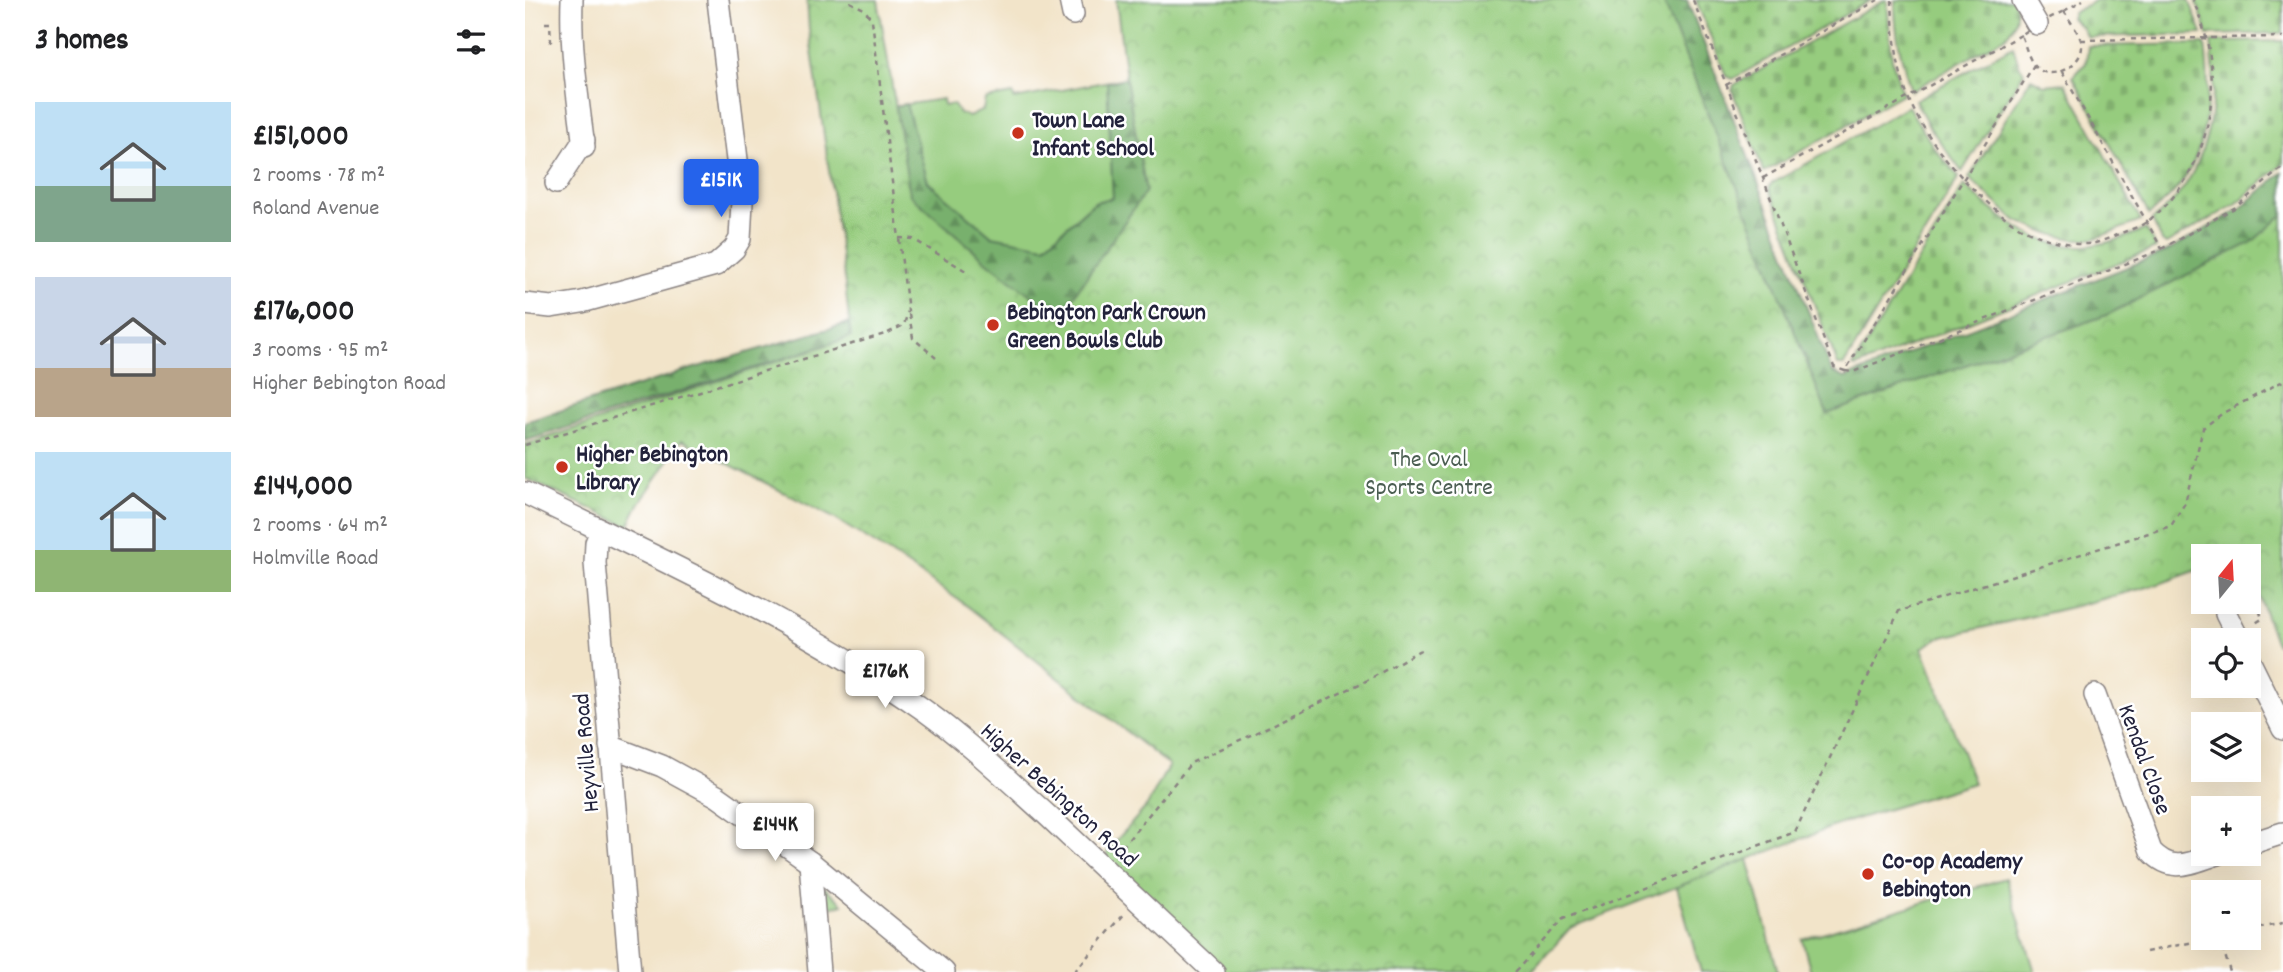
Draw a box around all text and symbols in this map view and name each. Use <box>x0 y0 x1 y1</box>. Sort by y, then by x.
text: 3 homes <box>35 21 129 64</box>
icon: filters <box>452 23 490 61</box>
place label: Town Lane Infant School <box>1032 105 1154 167</box>
text: £151,000 <box>252 117 349 160</box>
marker: Town Lane Infant School <box>1010 125 1026 141</box>
icon: home <box>91 130 175 214</box>
text: 2 rooms · 78 m² <box>252 160 385 193</box>
pin: £151K <box>672 160 770 219</box>
text: £151K <box>700 165 742 198</box>
text: Roland Avenue <box>252 193 379 226</box>
text: £176,000 <box>252 292 355 335</box>
place label: Bebington Park Crown Green Bowls Club <box>1007 297 1206 359</box>
icon: home <box>91 305 175 389</box>
marker: Bebington Park Crown Green Bowls Club <box>985 317 1001 333</box>
text: 3 rooms · 95 m² <box>252 335 388 368</box>
text: Higher Bebington Road <box>252 368 446 401</box>
place label: Higher Bebington Library <box>576 439 728 501</box>
park label: The Oval Sports Centre <box>1365 444 1493 506</box>
marker: Higher Bebington Library <box>554 459 570 475</box>
text: £144,000 <box>252 467 353 510</box>
icon: home <box>91 480 175 564</box>
text: 2 rooms · 64 m² <box>252 510 388 543</box>
text: Holmville Road <box>252 543 378 576</box>
north arrow <box>2191 544 2261 614</box>
map controls <box>2191 544 2261 950</box>
button: locate <box>2191 628 2261 698</box>
pin: £176K <box>836 650 934 710</box>
text: £176K <box>861 656 909 689</box>
street label: Heyville Road <box>566 692 610 814</box>
street label: Kendal Close <box>2107 700 2179 820</box>
button: layers <box>2191 712 2261 782</box>
street label: Higher Bebington Road <box>971 716 1145 877</box>
button: + <box>2191 796 2261 866</box>
pin: £144K <box>726 804 824 863</box>
text: £144K <box>752 809 798 842</box>
place label: Co-op Academy Bebington <box>1882 846 2023 908</box>
marker: Co-op Academy Bebington <box>1860 866 1876 882</box>
button: − <box>2191 880 2261 950</box>

